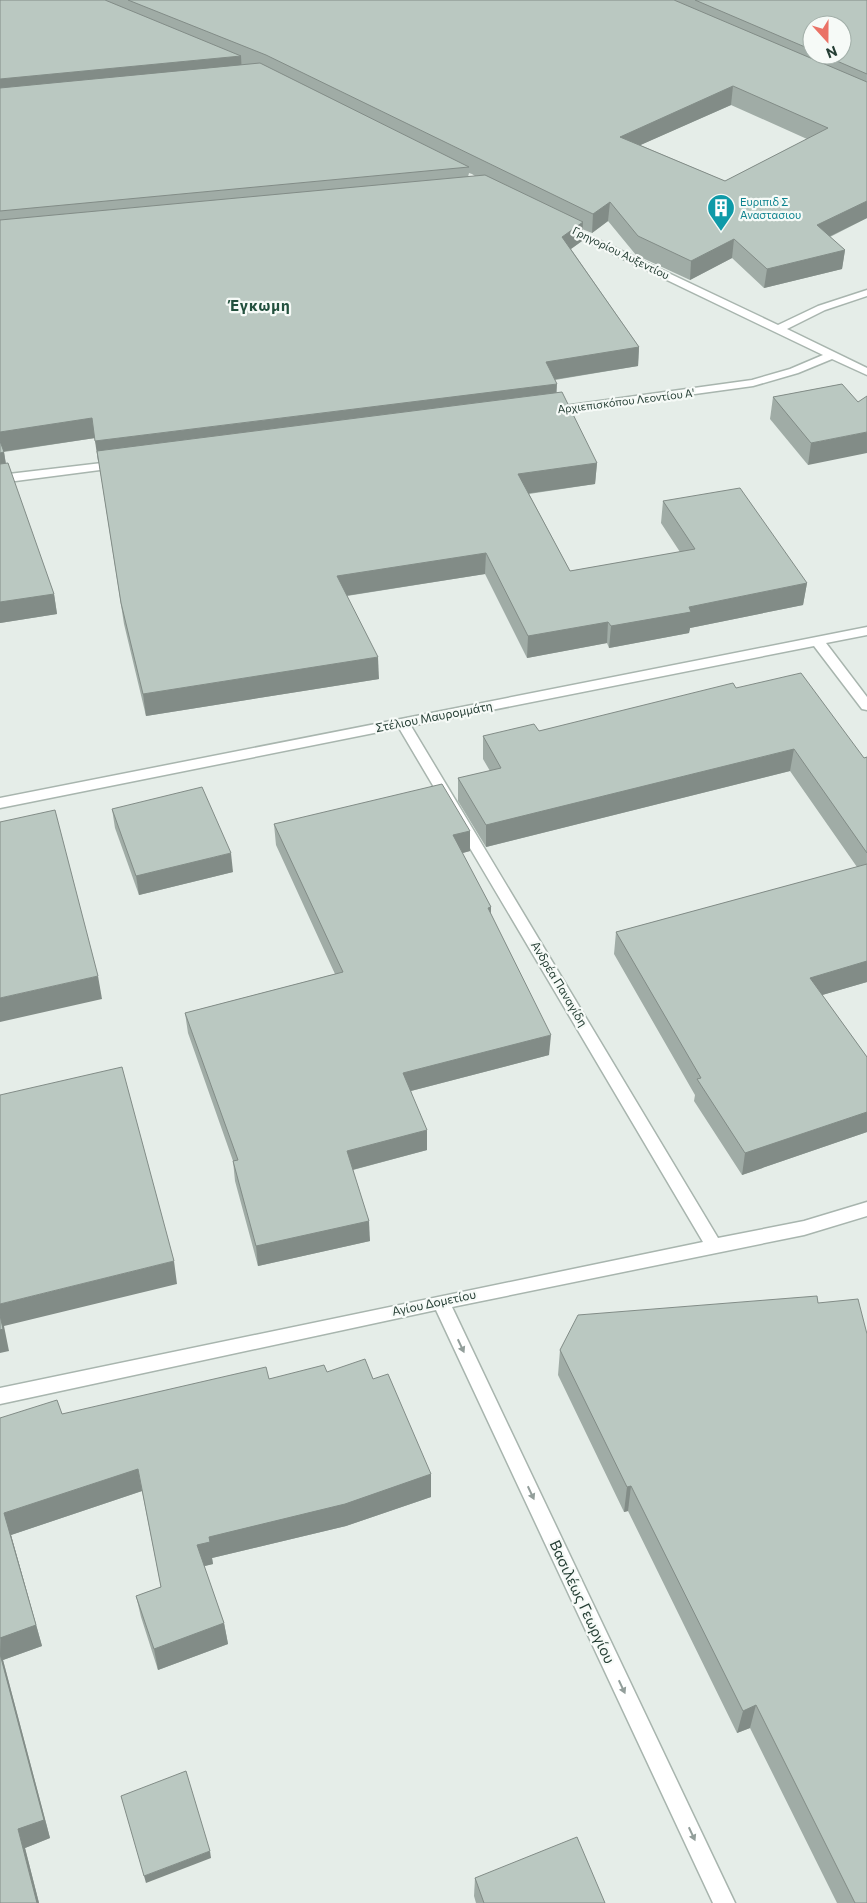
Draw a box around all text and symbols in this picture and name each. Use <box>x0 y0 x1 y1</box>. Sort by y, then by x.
north arrow <box>802 15 852 65</box>
text: N <box>824 43 840 62</box>
building icon: Ευριπιδ Σ Αναστασιου <box>706 193 736 232</box>
place label: Ευριπιδ Σ Αναστασιου <box>740 195 801 221</box>
street label: Γρηγορίου Αυξεντίου <box>571 223 672 282</box>
district label: Έγκωμη <box>227 296 291 314</box>
street label: Αρχιεπισκόπου Λεοντίου Α' <box>557 386 695 415</box>
street label: Στέλιου Μαυρομμάτη <box>374 698 493 734</box>
street label: Ανδρέα Παναγίδη <box>529 938 591 1029</box>
street label: Αγίου Δομετίου <box>391 1286 477 1318</box>
one-way arrow <box>458 1339 466 1353</box>
one-way arrow <box>527 1485 535 1500</box>
street label: Βασιλέως Γεωργίου <box>546 1537 619 1666</box>
one-way arrow <box>619 1680 627 1694</box>
one-way arrow <box>688 1827 696 1841</box>

